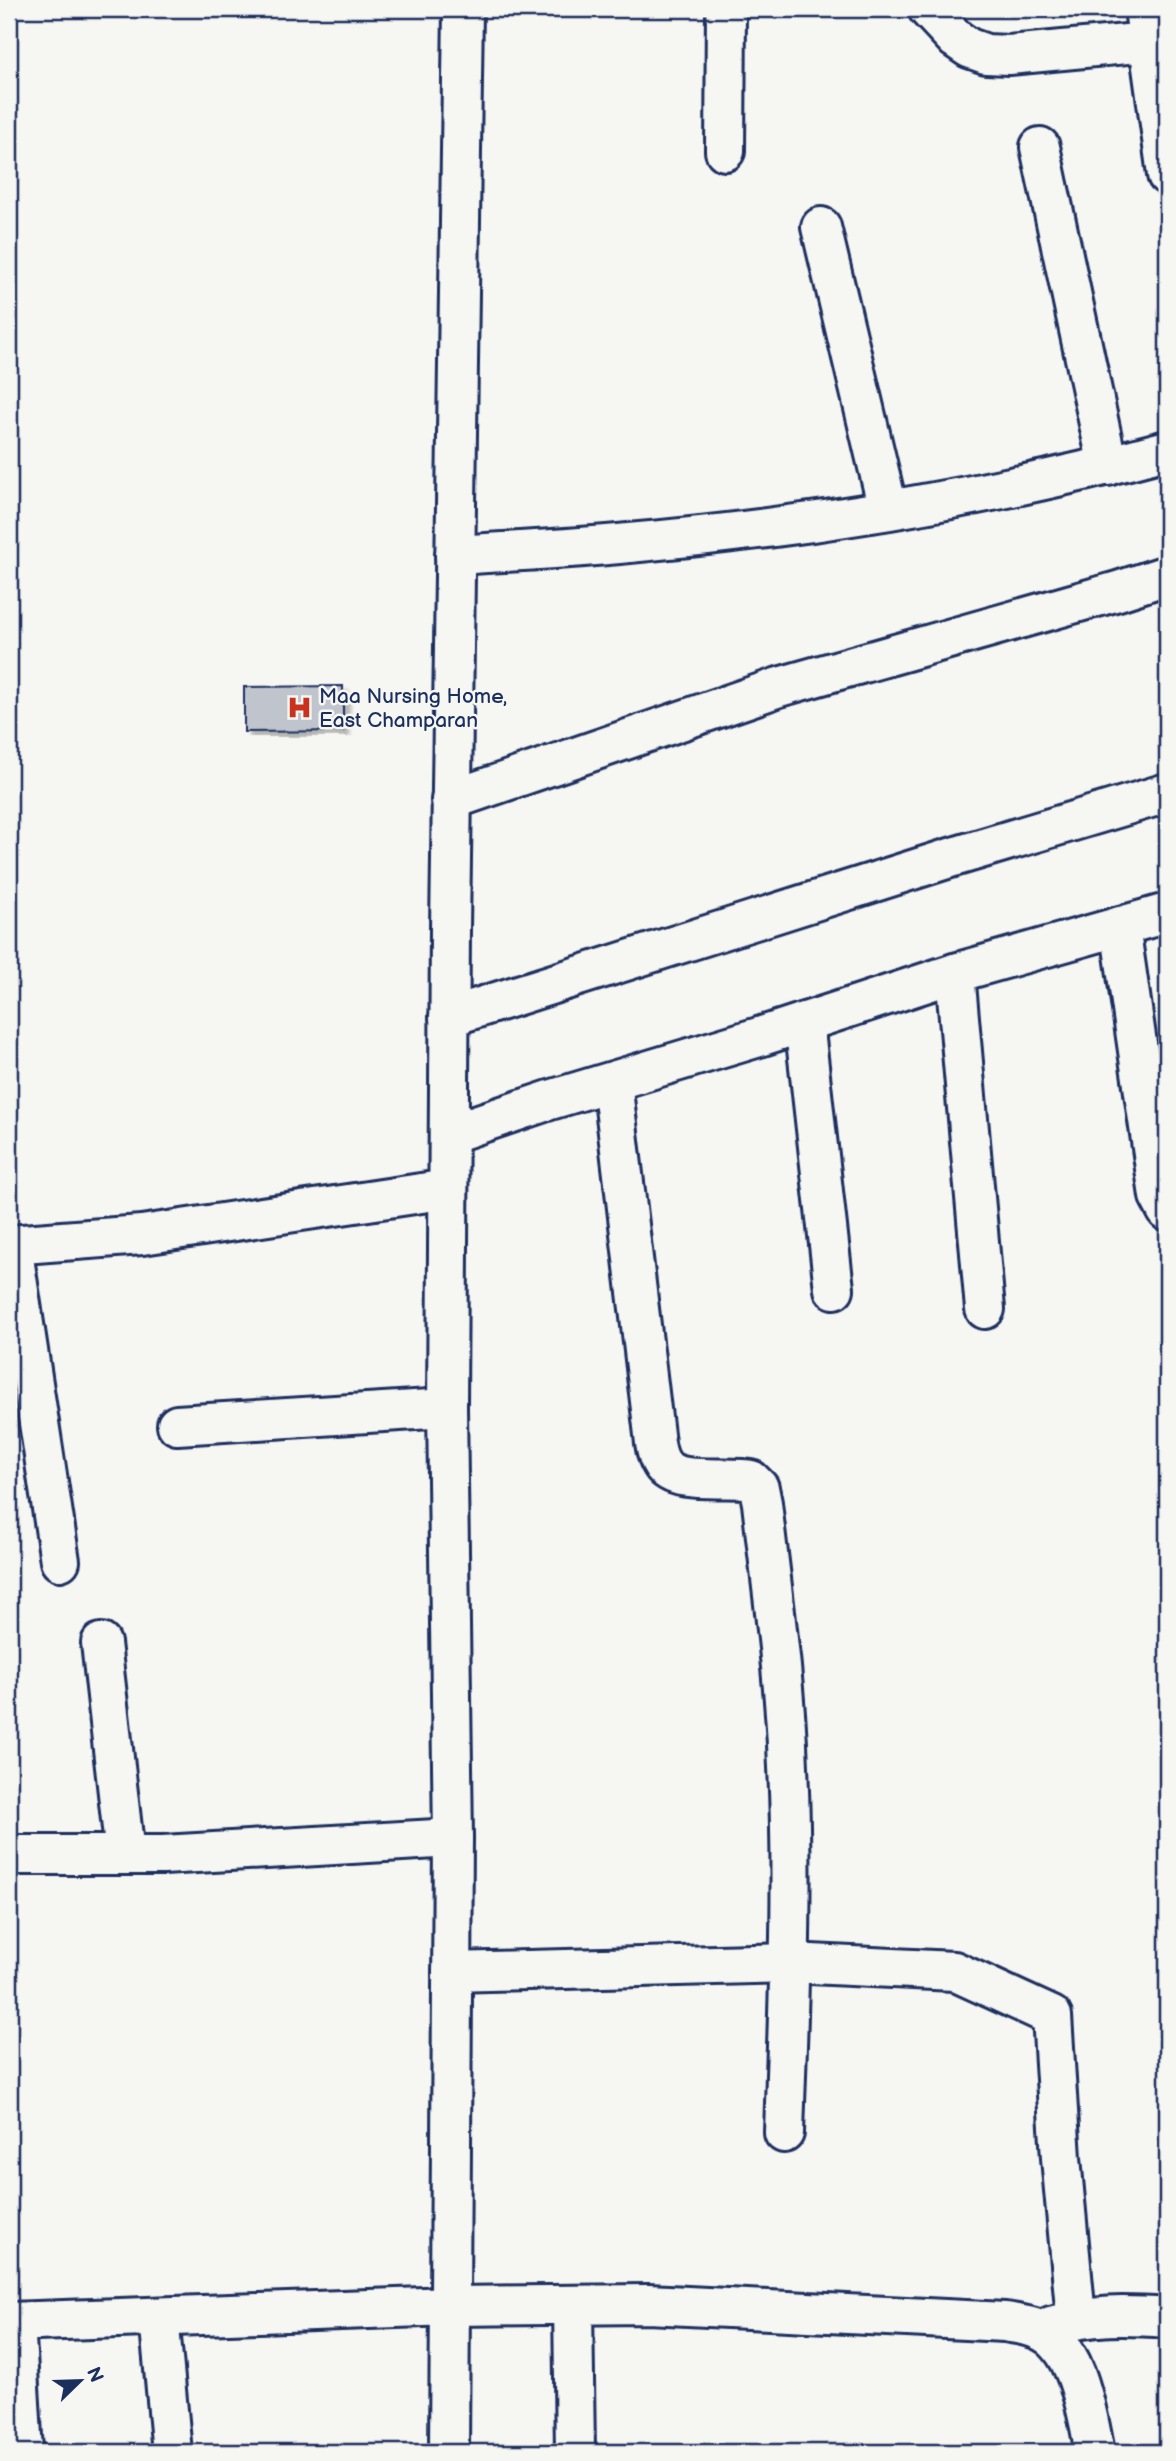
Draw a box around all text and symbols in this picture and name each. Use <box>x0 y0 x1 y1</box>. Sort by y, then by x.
place label: Maa Nursing Home, East Champaran <box>319 684 507 733</box>
hospital icon: Maa Nursing Home, East Champaran <box>285 694 313 722</box>
north arrow <box>46 2346 116 2416</box>
text: N <box>81 2364 108 2386</box>

